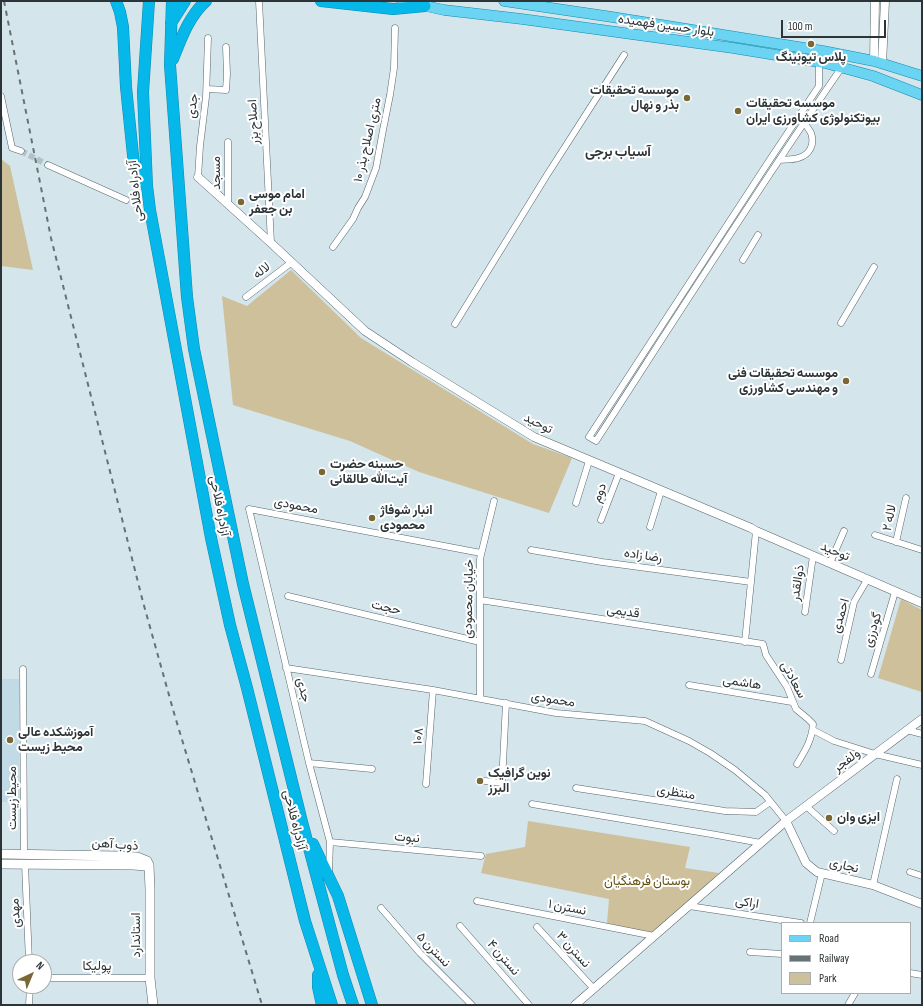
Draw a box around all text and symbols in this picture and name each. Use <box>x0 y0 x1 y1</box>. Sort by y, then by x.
street label: بلوار حسین فهمیده <box>617 12 715 40</box>
scale bar <box>783 12 888 38</box>
text: 100 m <box>788 19 813 34</box>
marker: پلاس تیونینگ <box>806 39 816 49</box>
place label: پلاس تیونینگ <box>776 50 846 66</box>
place label: موسسه تحقیقات بذر و نهال <box>590 83 679 114</box>
street label: جدی <box>184 93 202 119</box>
marker: موسسه تحقیقات بذر و نهال <box>682 93 692 103</box>
street label: ۱۰ متری اصلاح بذر <box>351 96 385 184</box>
place label: موسسه تحقیقات بیوتکنولوژی کشاورزی ایران <box>746 96 880 127</box>
street label: اصلاح بزر <box>245 99 263 145</box>
marker: موسسه تحقیقات بیوتکنولوژی کشاورزی ایران <box>733 106 743 116</box>
district label: آسیاب برجی <box>585 144 651 160</box>
street label: مسجد <box>209 156 225 190</box>
street label: آزادراه فلاحی <box>125 160 147 222</box>
place label: امام موسی بن جعفر <box>249 187 305 218</box>
marker: امام موسی بن جعفر <box>236 197 246 207</box>
street label: لاله <box>250 259 274 283</box>
place label: موسسه تحقیقات فنی و مهندسی کشاورزی <box>728 366 838 397</box>
marker: موسسه تحقیقات فنی و مهندسی کشاورزی <box>841 376 851 386</box>
street label: توحید <box>521 410 555 438</box>
place label: حسینه حضرت آیت‌الله طالقانی <box>330 457 407 488</box>
marker: حسینه حضرت آیت‌الله طالقانی <box>317 467 327 477</box>
street label: آزادراه فلاحی <box>205 474 233 538</box>
street label: دوم <box>589 481 611 505</box>
street label: محمودی <box>273 494 319 518</box>
place label: انبار شوفاژ محمودی <box>380 503 433 534</box>
street label: لاله ۲ <box>880 503 900 533</box>
marker: انبار شوفاژ محمودی <box>367 513 377 523</box>
street label: توحید <box>818 539 852 565</box>
street label: رضا زاده <box>623 546 663 566</box>
street label: خیابان محمودی <box>461 559 477 639</box>
street label: ذوالقدر <box>788 564 808 602</box>
street label: حجت <box>370 597 402 619</box>
street label: احمدی <box>829 597 853 635</box>
street label: قدیمی <box>605 602 641 622</box>
street label: گودرزی <box>860 611 886 649</box>
street label: سعادتی <box>777 659 809 701</box>
street label: هاشمی <box>722 672 762 694</box>
street label: جدی <box>293 676 313 704</box>
street label: محمودی <box>530 689 576 711</box>
place label: آموزشکده عالی محیط زیست <box>18 725 93 756</box>
street label: ۱۰۸ <box>410 727 428 745</box>
marker: آموزشکده عالی محیط زیست <box>5 735 15 745</box>
street label: ولفجر <box>830 746 864 776</box>
street label: محیط زیست <box>5 766 21 830</box>
place label: نوین گرافیک البرز <box>488 766 551 797</box>
marker: نوین گرافیک البرز <box>475 776 485 786</box>
street label: منتظری <box>656 782 696 804</box>
street label: آزادراه فلاحی <box>279 788 309 852</box>
place label: ایزی وان <box>837 810 880 826</box>
marker: ایزی وان <box>824 813 834 823</box>
street label: نبوت <box>394 829 420 847</box>
street label: ذوب آهن <box>91 836 139 854</box>
street label: نجاری <box>828 855 860 877</box>
park label: بوستان فرهنگیان <box>604 874 690 890</box>
street label: اراکی <box>734 893 760 913</box>
street label: نسترن ۱ <box>547 897 587 919</box>
street label: مهدی <box>7 898 25 928</box>
street label: استاندارد <box>129 913 145 957</box>
legend <box>781 922 911 994</box>
street label: نسترن ۵ <box>413 929 453 971</box>
street label: نسترن ۳ <box>553 929 593 971</box>
text: Road <box>819 931 839 946</box>
street label: نسترن ۴ <box>483 937 523 979</box>
text: Railway <box>819 951 849 966</box>
north arrow <box>12 954 52 994</box>
text: N <box>33 959 47 972</box>
street label: پولیکا <box>82 959 112 975</box>
text: Park <box>819 971 837 986</box>

